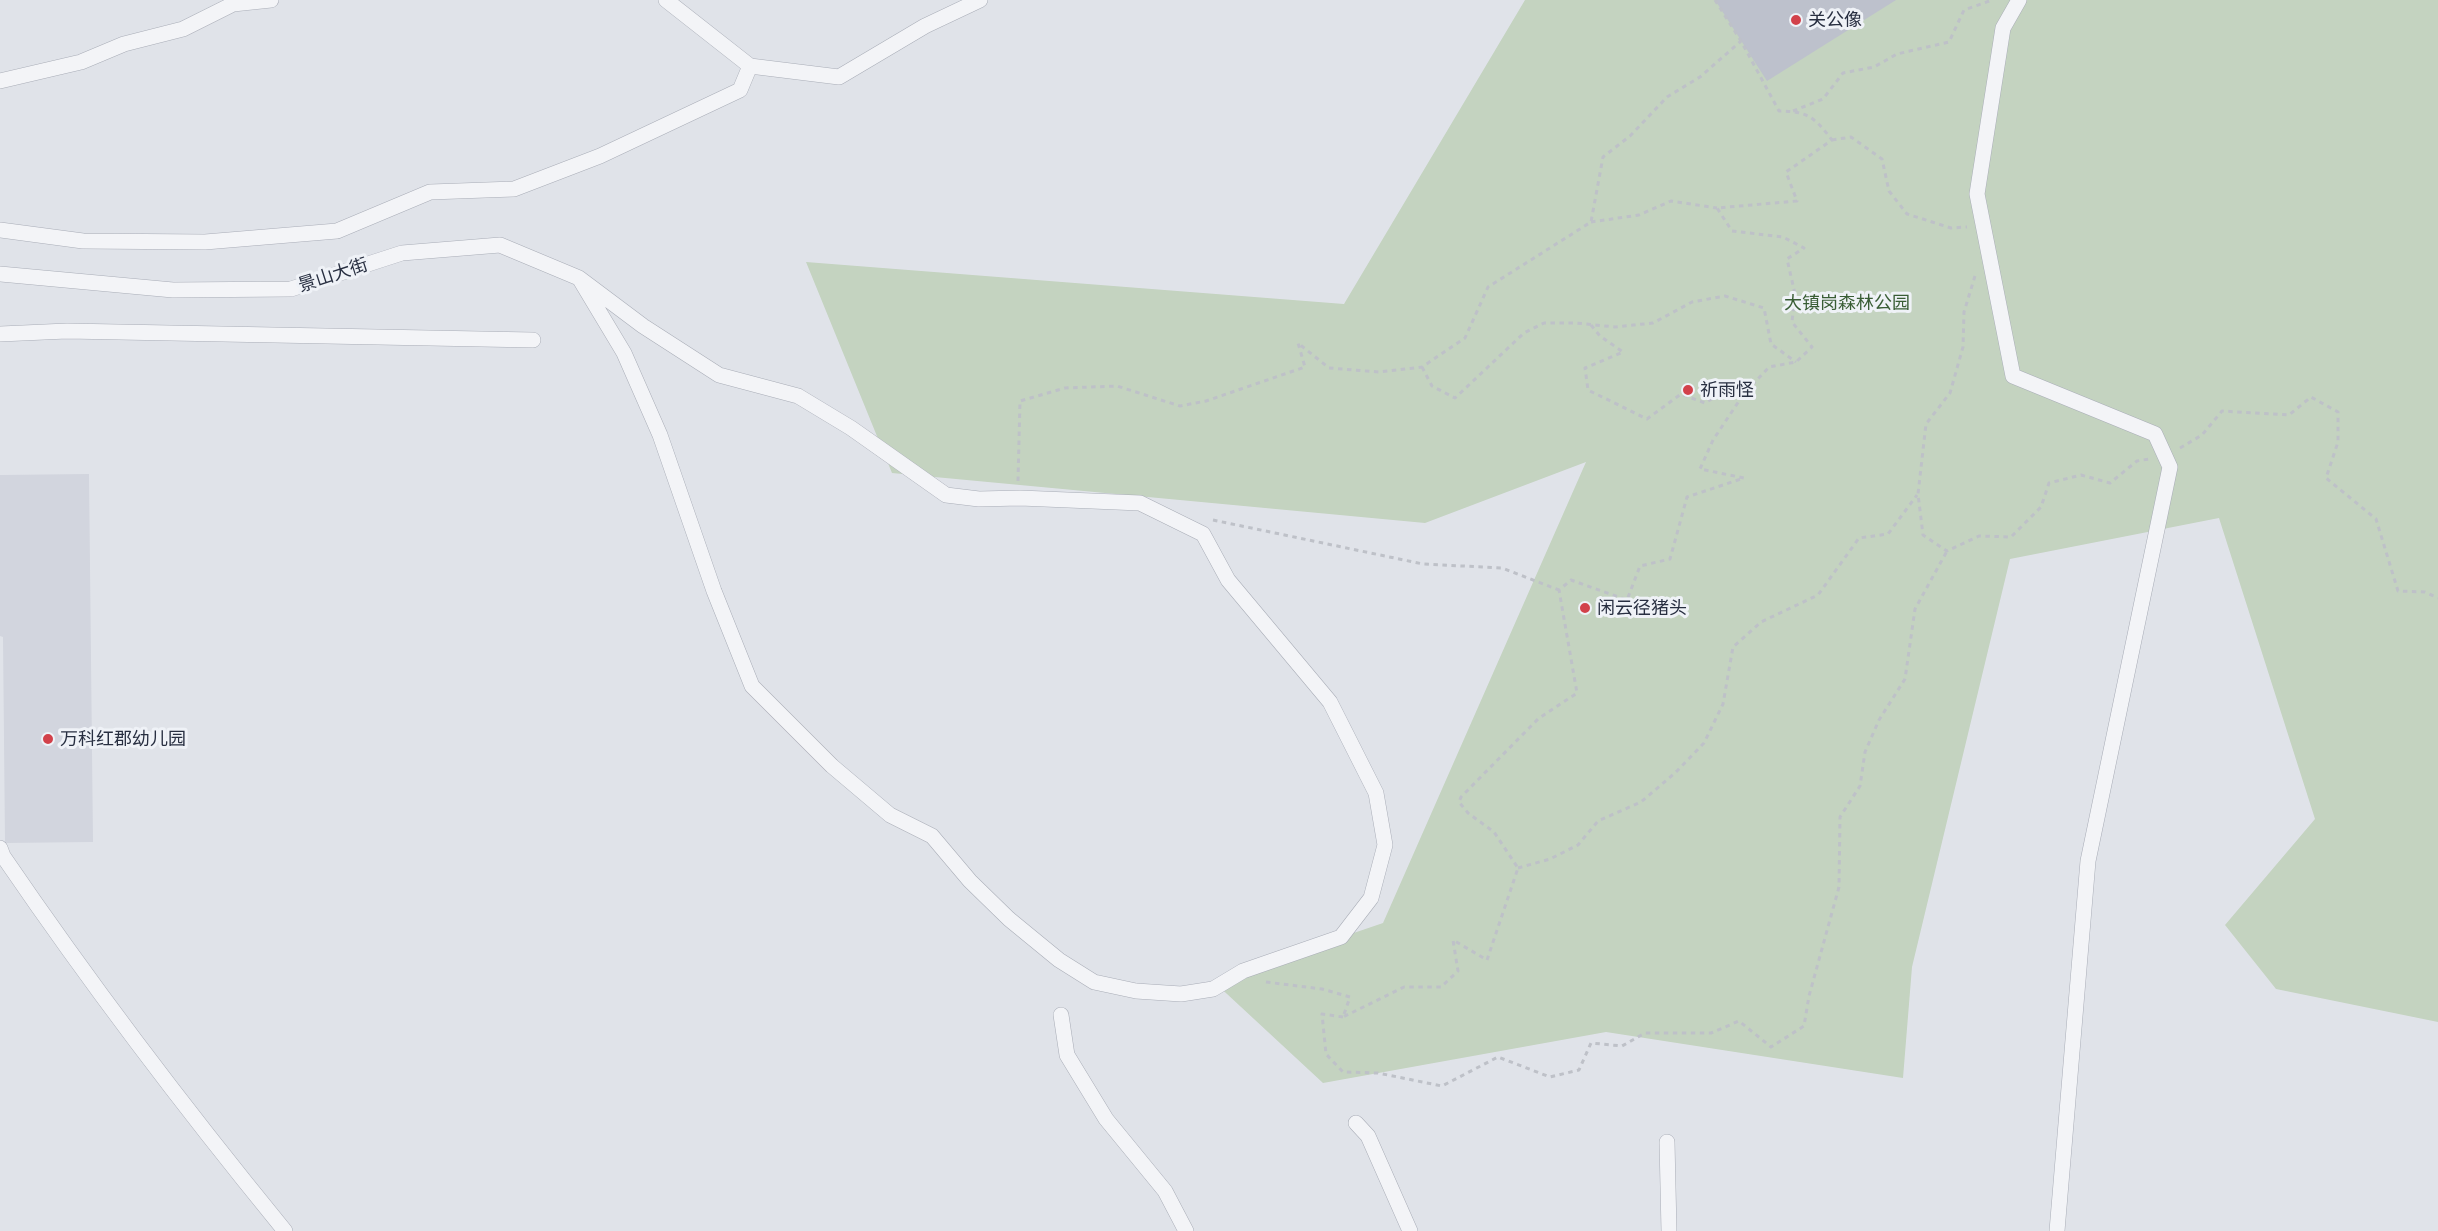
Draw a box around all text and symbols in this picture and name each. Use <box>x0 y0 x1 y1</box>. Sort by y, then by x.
place label: 关公像 <box>1808 9 1862 31</box>
marker: 关公像 <box>1789 13 1803 27</box>
street label: 景山大街 <box>295 254 371 296</box>
park label: 大镇岗森林公园 <box>1784 292 1910 314</box>
place label: 祈雨怪 <box>1700 379 1754 401</box>
marker: 祈雨怪 <box>1681 383 1695 397</box>
place label: 闲云径猪头 <box>1597 597 1687 619</box>
marker: 闲云径猪头 <box>1578 601 1592 615</box>
place label: 万科红郡幼儿园 <box>60 728 186 750</box>
marker: 万科红郡幼儿园 <box>41 732 55 746</box>

